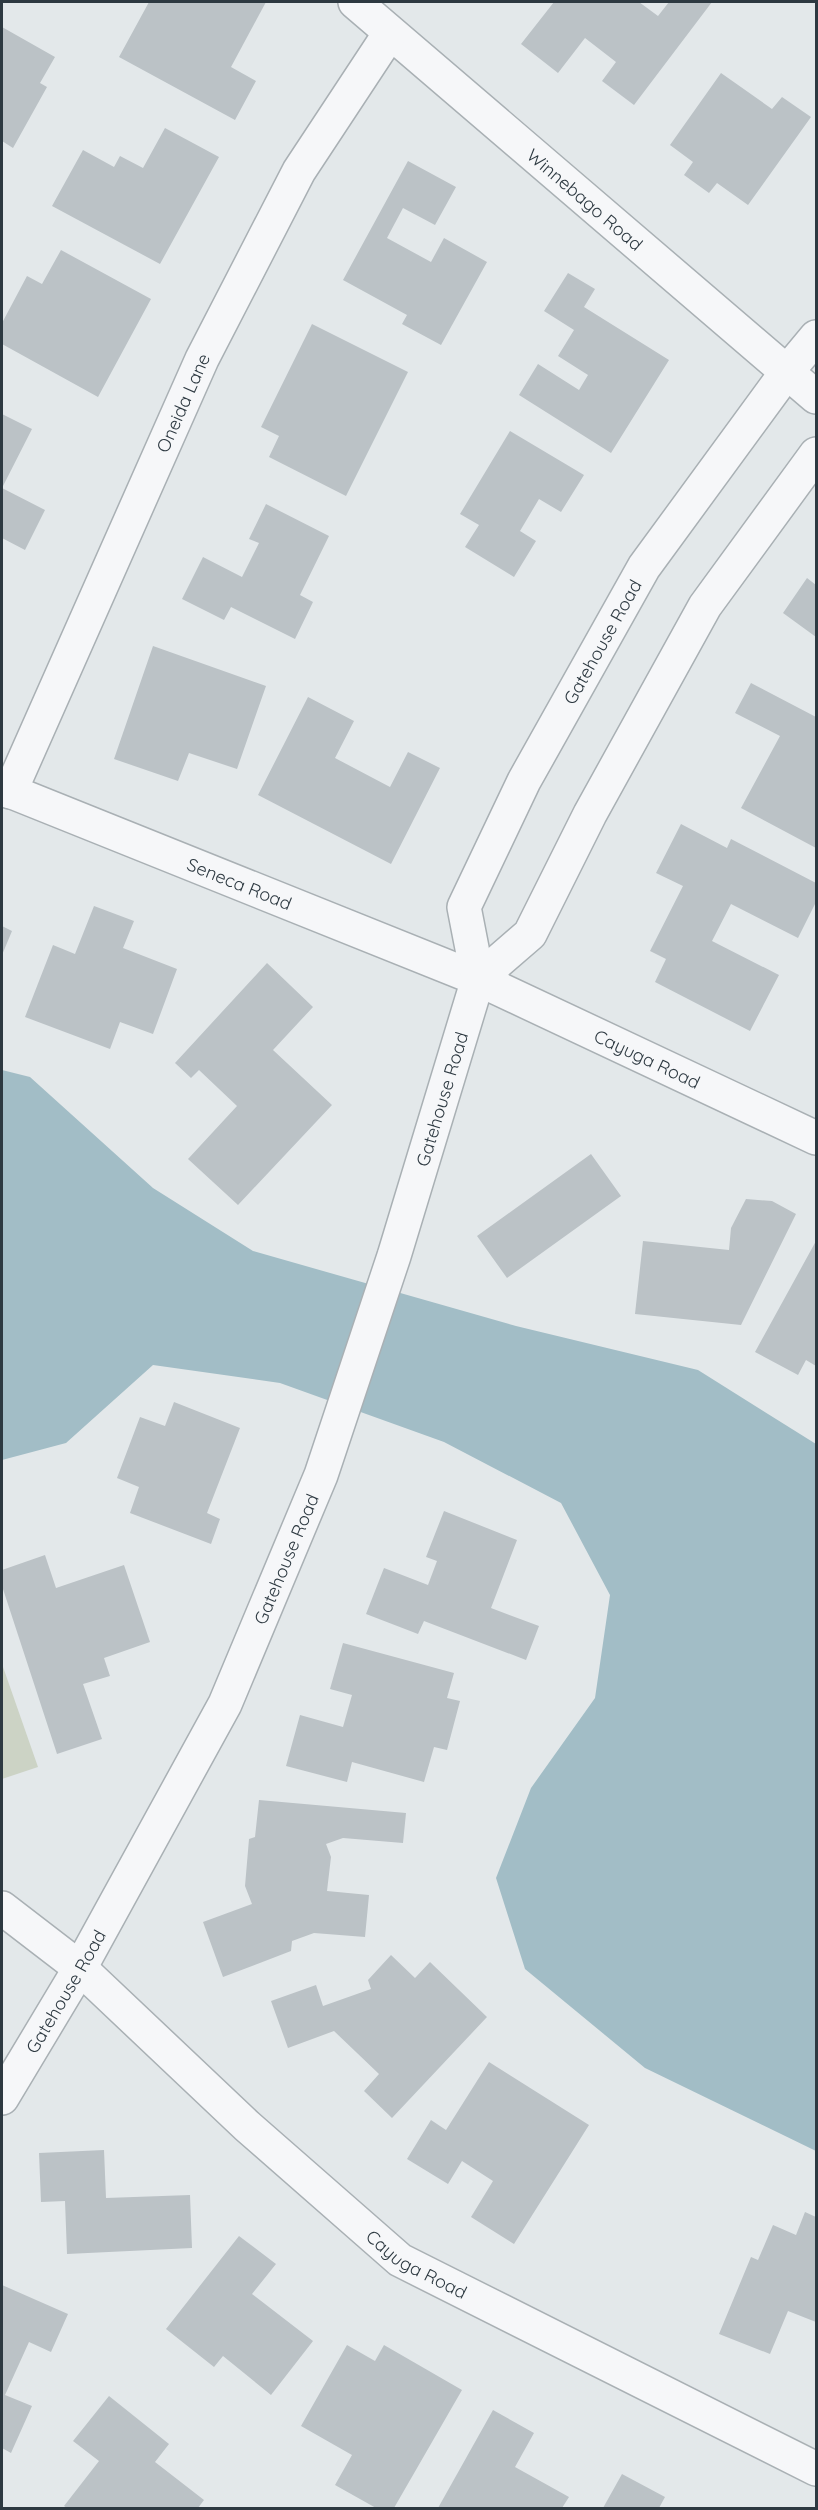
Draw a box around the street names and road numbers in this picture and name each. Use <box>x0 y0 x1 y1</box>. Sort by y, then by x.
street label: Winnebago Road <box>522 143 648 255</box>
street label: Oneida Lane <box>151 349 215 456</box>
street label: Gatehouse Road <box>558 575 646 708</box>
street label: Seneca Road <box>184 852 295 915</box>
street label: Cayuga Road <box>591 1024 704 1093</box>
street label: Gatehouse Road <box>410 1029 473 1169</box>
street label: Gatehouse Road <box>248 1490 323 1628</box>
street label: Gatehouse Road <box>20 1926 110 2057</box>
street label: Cayuga Road <box>362 2224 471 2303</box>

